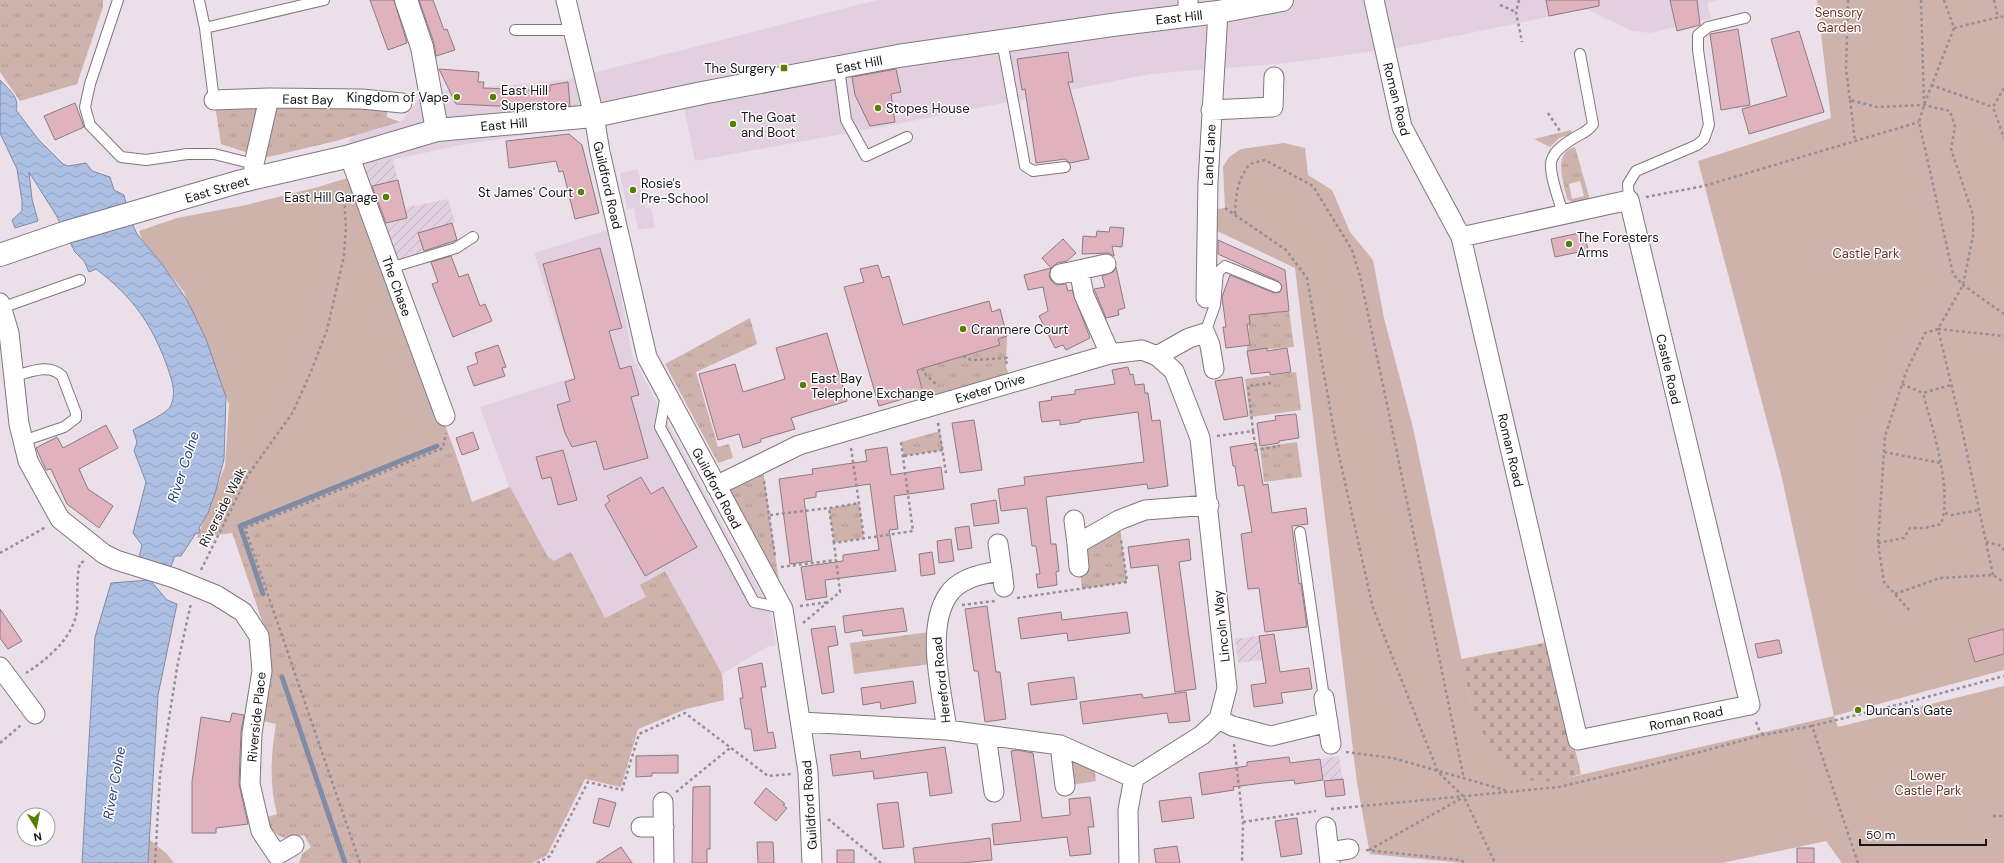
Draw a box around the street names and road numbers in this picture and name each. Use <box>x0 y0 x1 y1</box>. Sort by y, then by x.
street label: East Hill <box>1155 7 1203 28</box>
street label: East Hill <box>834 52 884 77</box>
street label: Roman Road <box>1379 61 1414 138</box>
street label: East Bay <box>282 91 334 108</box>
street label: East Hill <box>480 114 528 135</box>
street label: Land Lane <box>1199 124 1220 186</box>
street label: Guildford Road <box>589 139 626 231</box>
street label: East Street <box>183 172 251 207</box>
street label: The Chase <box>378 253 415 319</box>
street label: Castle Road <box>1652 332 1685 406</box>
street label: Exeter Drive <box>953 370 1027 407</box>
street label: Roman Road <box>1494 412 1527 489</box>
street label: Guildford Road <box>688 445 745 532</box>
street label: Riverside Walk <box>195 464 250 550</box>
street label: Lincoln Way <box>1209 589 1234 663</box>
street label: Hereford Road <box>929 636 954 724</box>
street label: Riverside Place <box>243 671 270 763</box>
street label: Roman Road <box>1648 702 1724 735</box>
street label: Guildford Road <box>798 760 821 850</box>

